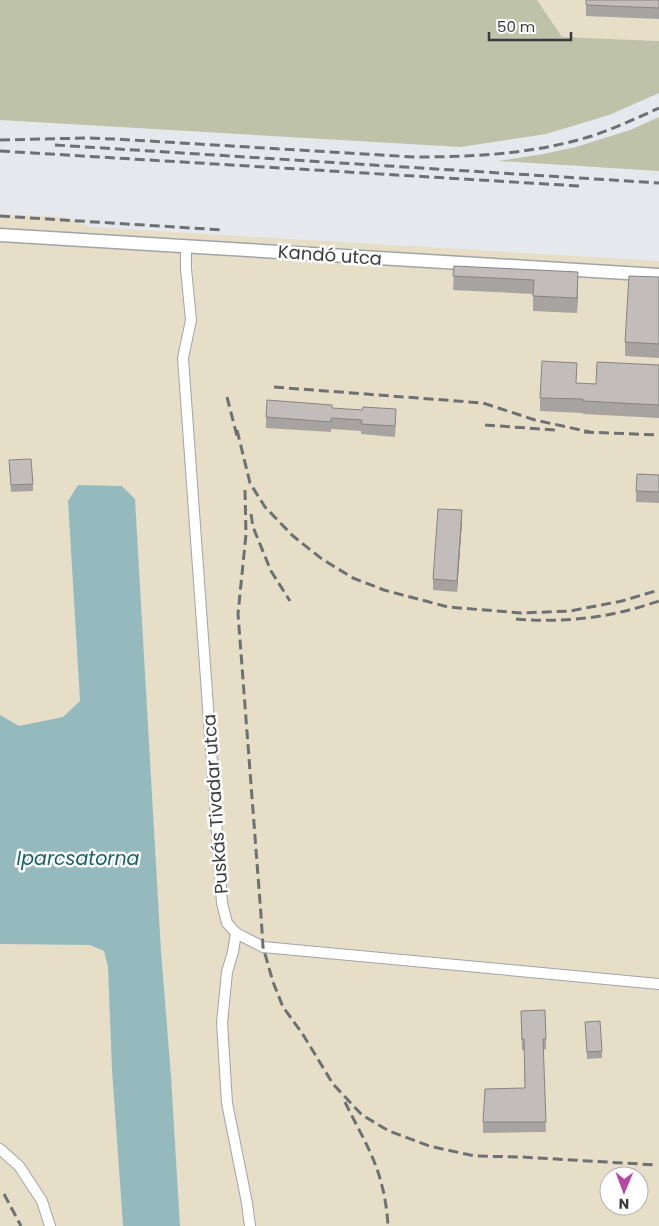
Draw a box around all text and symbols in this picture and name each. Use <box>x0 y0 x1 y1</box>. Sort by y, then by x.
scale bar <box>489 10 572 42</box>
text: 50 m <box>497 16 535 37</box>
street label: Kandó utca <box>277 239 383 271</box>
street label: Puskás Tivadar utca <box>196 713 234 895</box>
water label: Iparcsatorna <box>17 845 140 872</box>
north arrow <box>599 1166 649 1216</box>
text: N <box>618 1194 629 1214</box>

